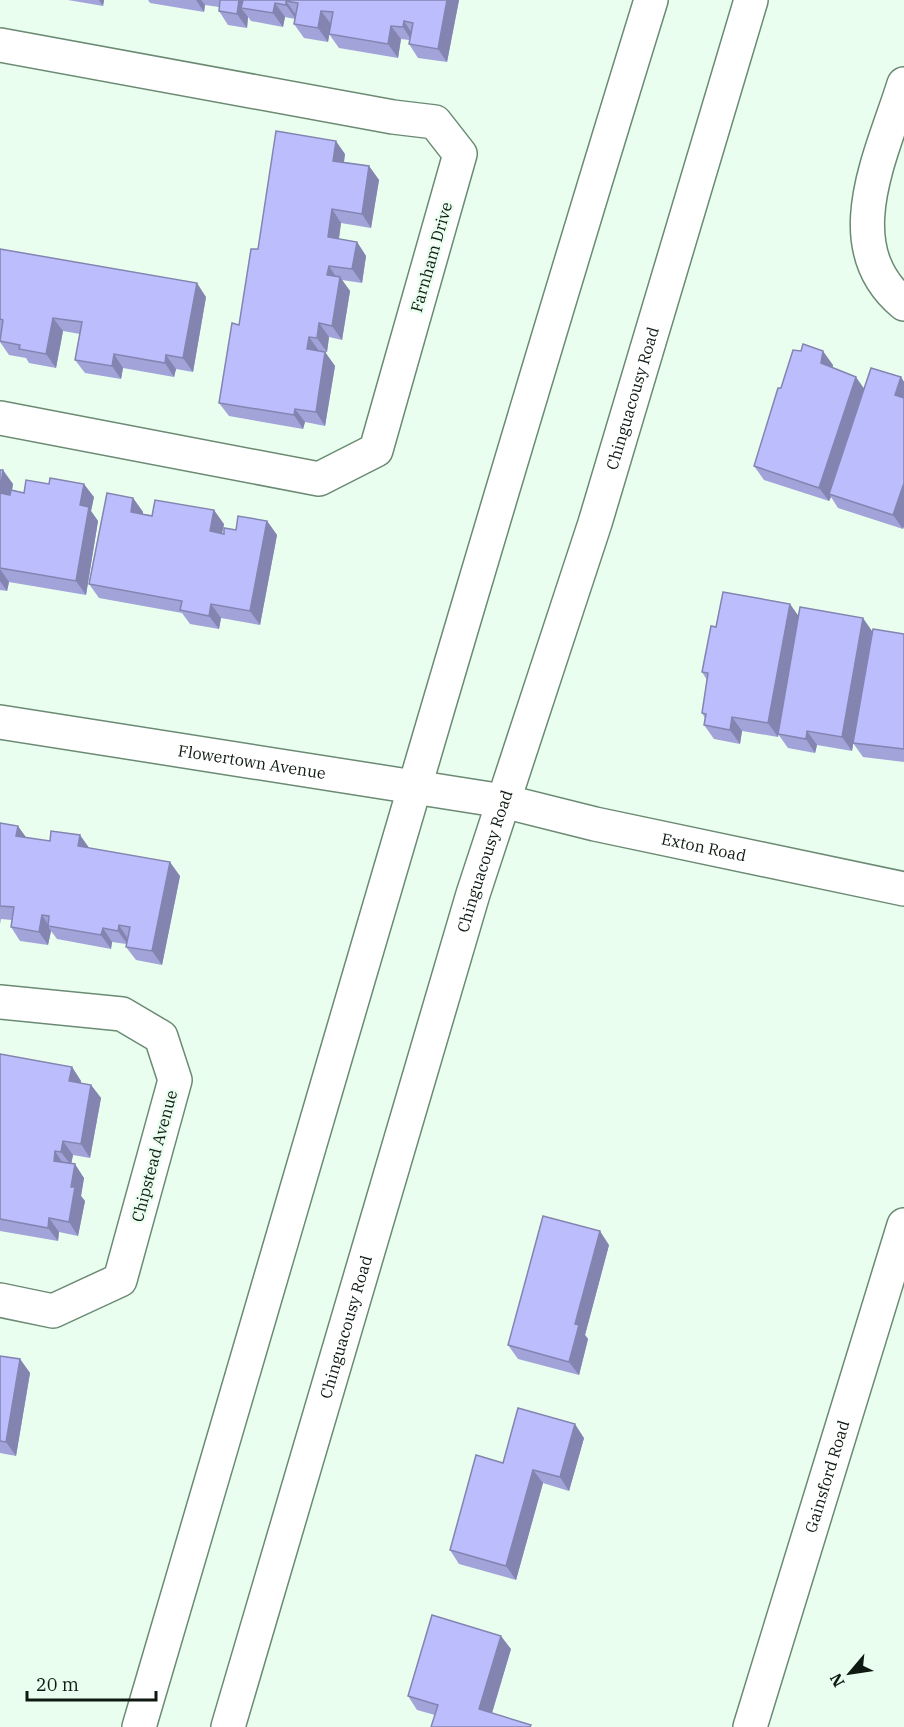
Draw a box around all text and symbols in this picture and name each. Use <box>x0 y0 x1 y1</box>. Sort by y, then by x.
street label: Farnham Drive <box>406 200 456 314</box>
street label: Chinguacousy Road <box>601 324 663 472</box>
street label: Flowertown Avenue <box>177 740 327 783</box>
street label: Chinguacousy Road <box>452 787 517 935</box>
street label: Exton Road <box>660 828 748 866</box>
street label: Chipstead Avenue <box>127 1088 181 1224</box>
street label: Chinguacousy Road <box>315 1253 376 1401</box>
street label: Gainsford Road <box>800 1418 854 1535</box>
north arrow <box>820 1643 880 1703</box>
scale bar <box>27 1664 156 1702</box>
text: N <box>825 1670 849 1691</box>
text: 20 m <box>36 1673 79 1696</box>

